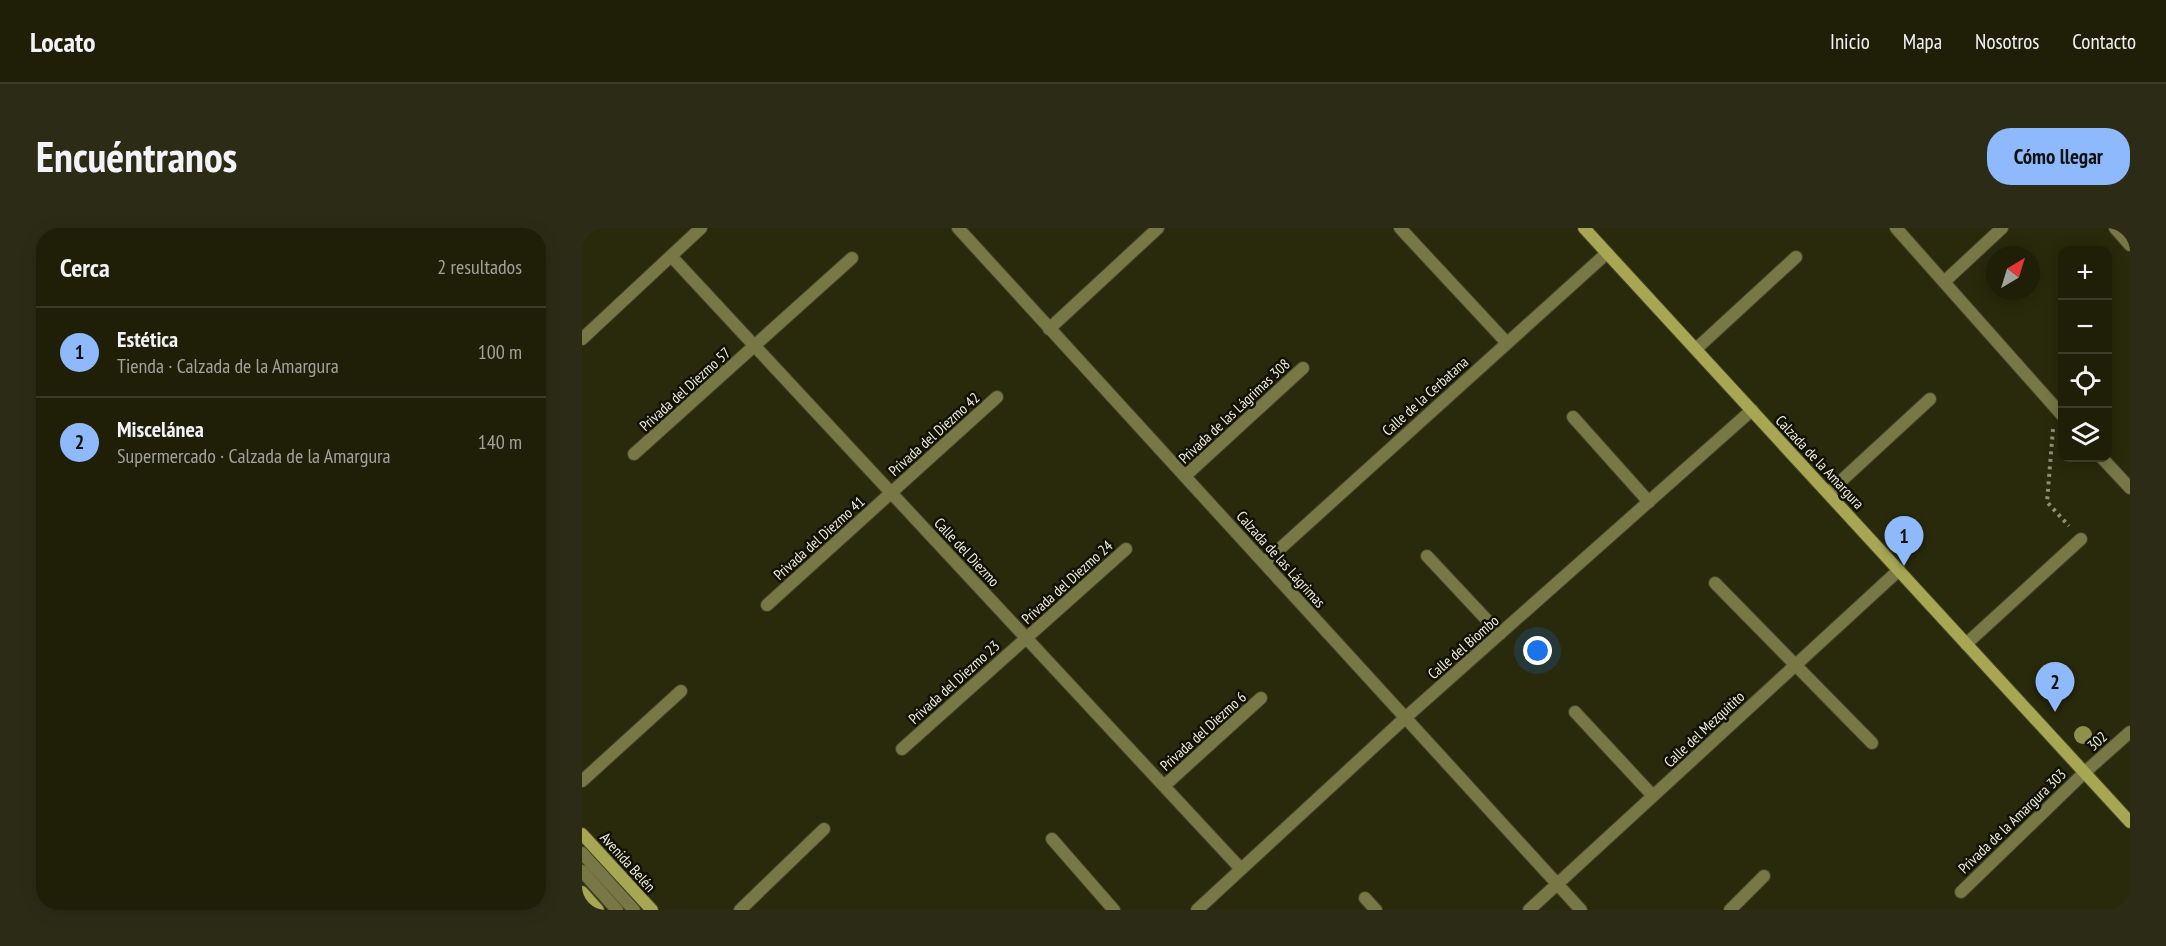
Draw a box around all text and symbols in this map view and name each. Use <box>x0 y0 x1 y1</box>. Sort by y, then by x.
text: Locato <box>30 23 96 60</box>
text: Inicio <box>1830 28 1870 55</box>
text: Mapa <box>1903 28 1942 55</box>
text: Nosotros <box>1975 28 2039 55</box>
text: Contacto <box>2072 28 2136 55</box>
button: Cómo llegar <box>1987 128 2130 185</box>
text: Encuéntranos <box>36 129 237 184</box>
north arrow <box>1986 246 2040 300</box>
map controls <box>2058 246 2112 462</box>
button: + <box>2058 246 2112 300</box>
text: Cerca <box>60 251 110 284</box>
text: 2 resultados <box>437 254 522 280</box>
button: − <box>2058 300 2112 354</box>
text: Estética <box>117 325 178 353</box>
text: 1 <box>75 339 84 365</box>
text: 100 m <box>478 339 522 365</box>
street label: Privada del Diezmo 57 <box>635 343 735 435</box>
street label: Calle de la Cerbatana <box>1378 352 1472 440</box>
text: Tienda · Calzada de la Amargura <box>117 353 339 379</box>
button: locate <box>2058 354 2112 408</box>
street label: Privada de las Lágrimas 308 <box>1174 355 1294 467</box>
street label: Privada del Diezmo 42 <box>884 388 984 480</box>
button: layers <box>2058 408 2112 462</box>
street label: Calzada de la Amargura <box>1772 411 1868 513</box>
text: Miscelánea <box>117 415 204 443</box>
text: 2 <box>75 429 84 455</box>
text: 140 m <box>478 429 522 455</box>
text: Supermercado · Calzada de la Amargura <box>117 443 391 469</box>
street label: Privada del Diezmo 41 <box>769 492 869 584</box>
street label: Calzada de las Lágrimas <box>1233 507 1329 611</box>
street label: Calle del Diezmo <box>930 514 1004 590</box>
pin: 1 <box>1884 516 1924 566</box>
street label: Privada del Diezmo 24 <box>1017 536 1117 628</box>
street label: Calle del Biombo <box>1424 611 1502 683</box>
street label: Privada del Diezmo 23 <box>904 636 1004 728</box>
your location <box>1523 636 1552 665</box>
pin: 2 <box>2036 662 2074 712</box>
street label: Privada del Diezmo 6 <box>1156 687 1250 775</box>
street label: Calle del Mezquitito <box>1660 687 1748 771</box>
street label: 302 <box>2083 727 2111 755</box>
street label: Privada de la Amargura 303 <box>1954 765 2070 877</box>
street label: Avenida Belén <box>596 828 660 896</box>

